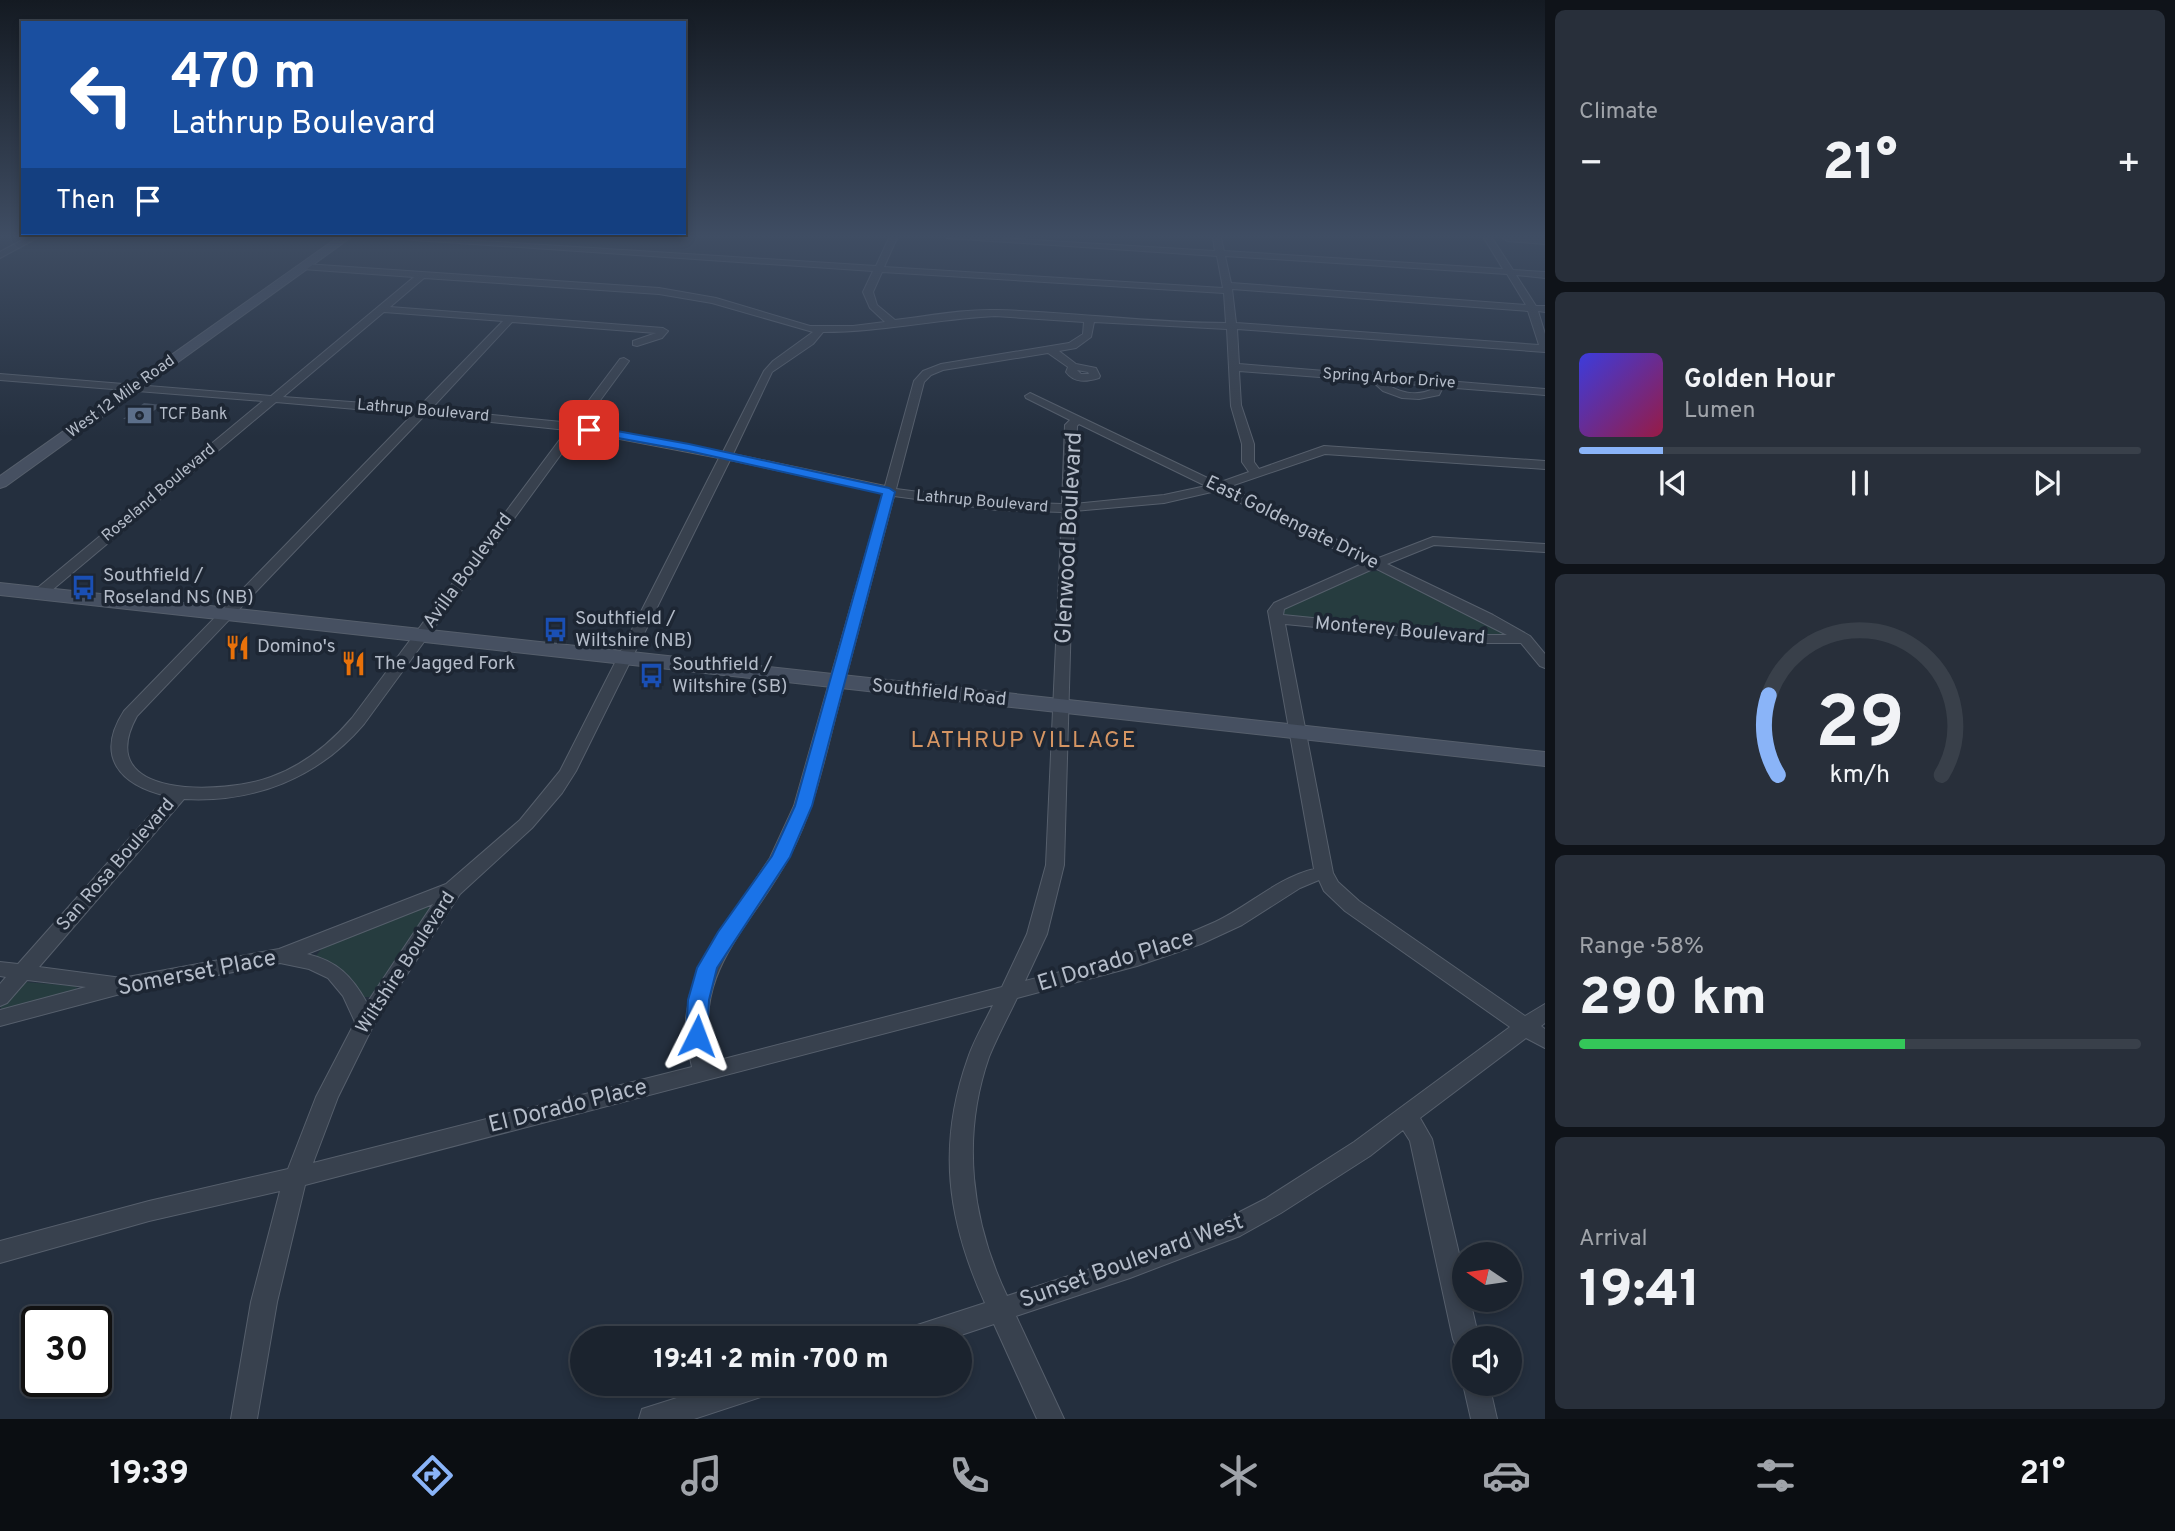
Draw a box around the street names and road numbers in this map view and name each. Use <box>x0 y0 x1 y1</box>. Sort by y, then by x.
street label: West 12 Mile Road <box>63 351 179 443</box>
street label: Spring Arbor Drive <box>1322 364 1456 394</box>
street label: Lathrup Boulevard <box>356 395 490 427</box>
street label: Glenwood Boulevard <box>1050 431 1090 645</box>
street label: Roseland Boulevard <box>98 440 220 546</box>
street label: East Goldengate Drive <box>1202 471 1382 575</box>
street label: Lathrup Boulevard <box>915 486 1049 518</box>
street label: Avilla Boulevard <box>418 509 518 633</box>
street label: Monterey Boulevard <box>1314 612 1486 650</box>
street label: Southfield Road <box>870 674 1008 712</box>
street label: San Rosa Boulevard <box>52 794 180 936</box>
street label: Wiltshire Boulevard <box>351 887 461 1039</box>
street label: El Dorado Place <box>1034 924 1198 1000</box>
street label: Somerset Place <box>115 944 279 1004</box>
street label: El Dorado Place <box>486 1073 650 1141</box>
street label: Sunset Boulevard West <box>1016 1208 1248 1316</box>

